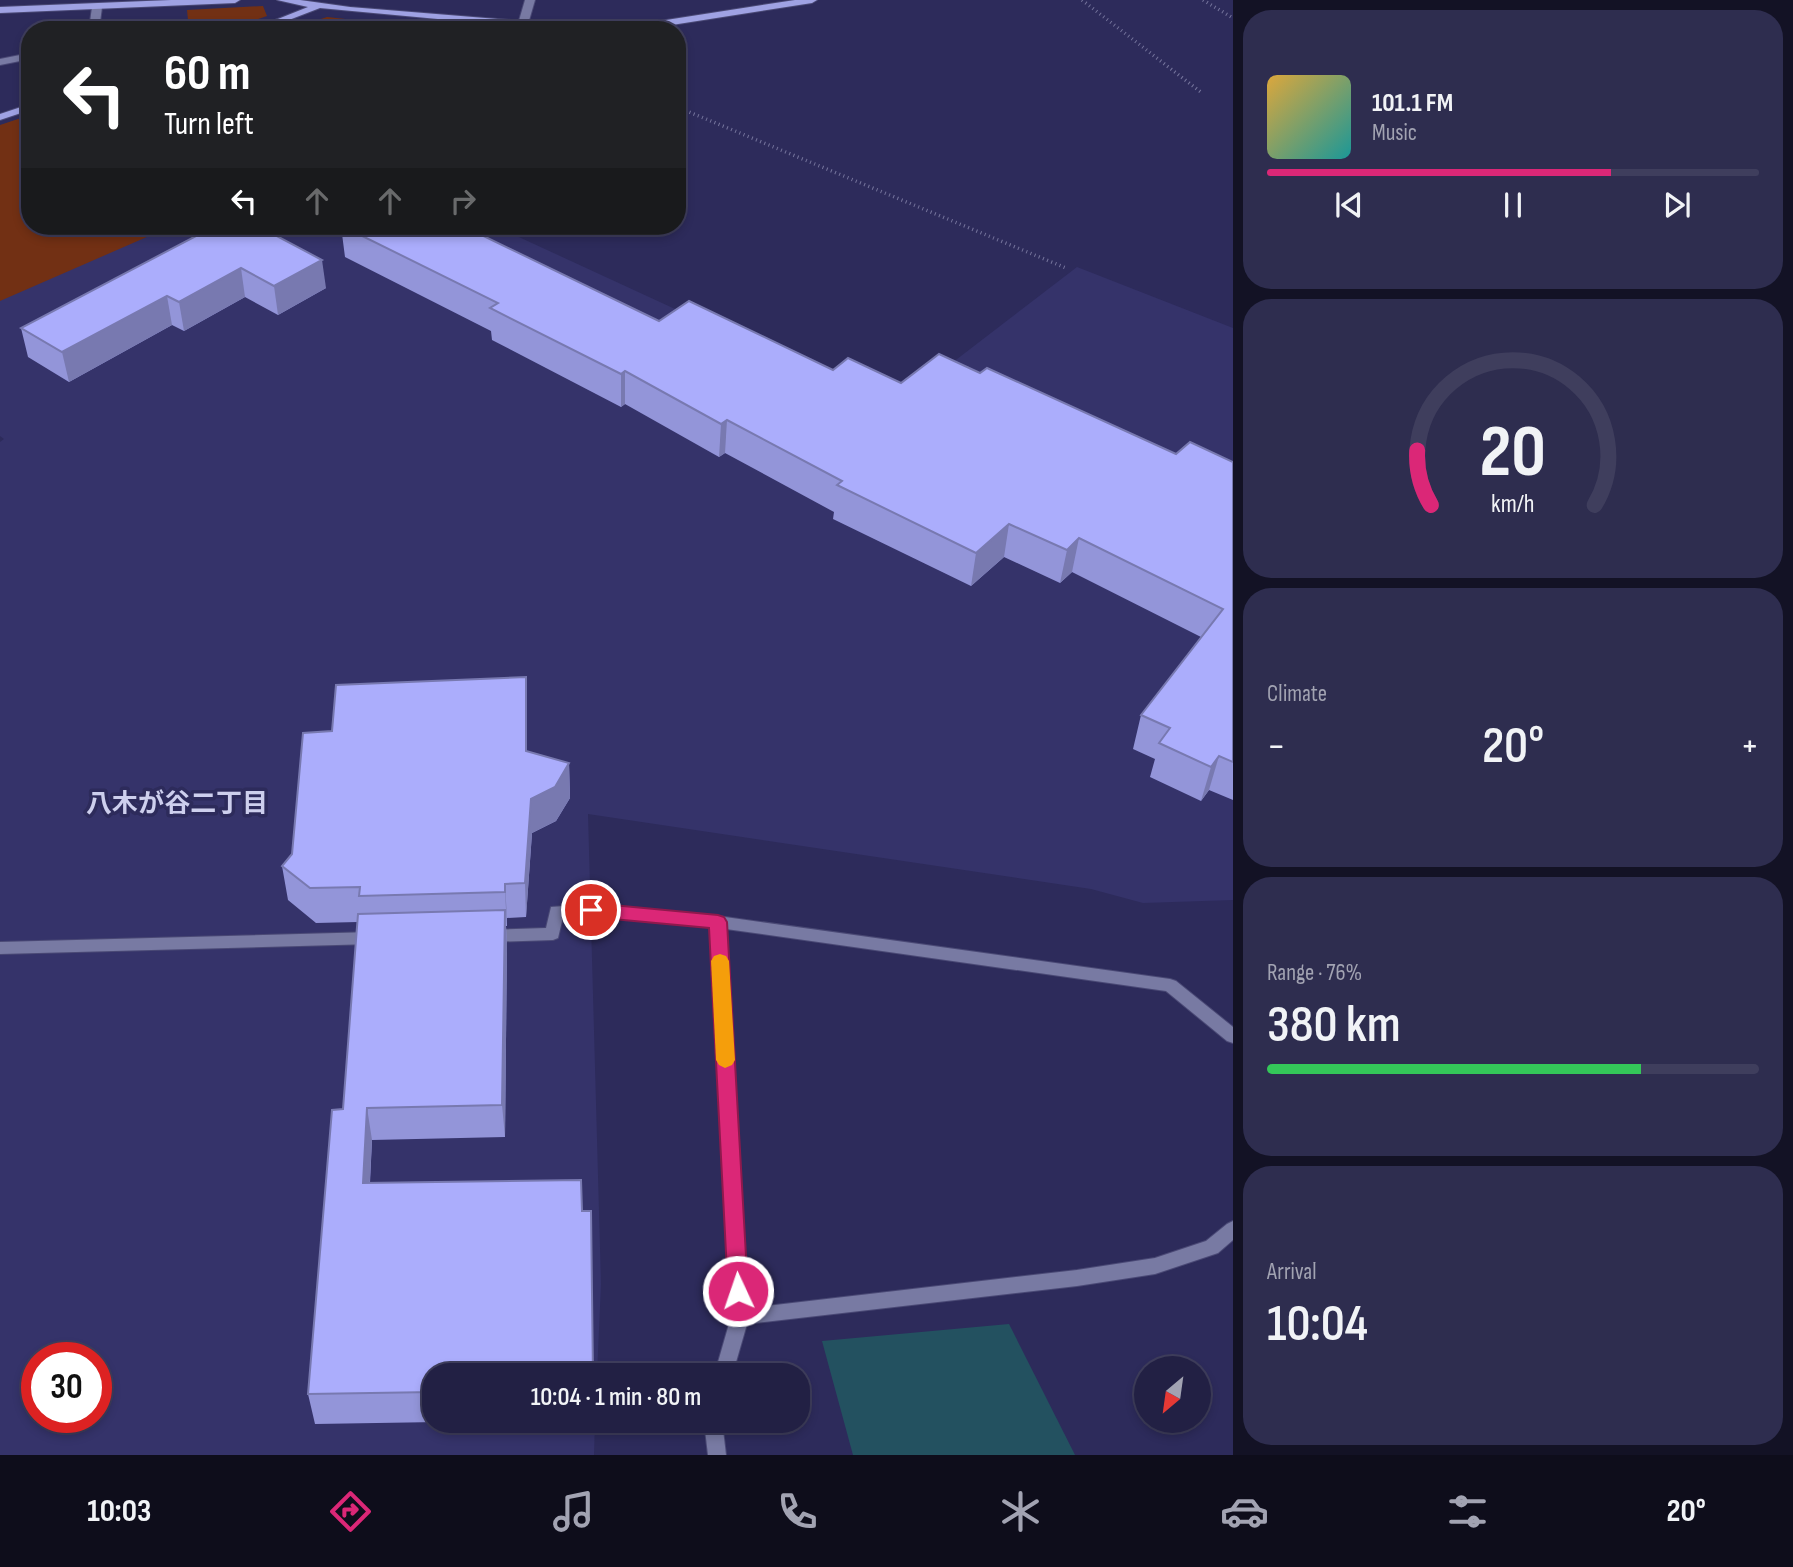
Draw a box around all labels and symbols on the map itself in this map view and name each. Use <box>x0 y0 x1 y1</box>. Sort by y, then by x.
district label: 八木が谷二丁目 <box>86 789 268 820</box>
pin <box>561 880 621 940</box>
position arrow <box>701 1254 775 1328</box>
speed limit sign: 30 <box>21 1342 112 1433</box>
north arrow <box>1134 1356 1211 1433</box>

